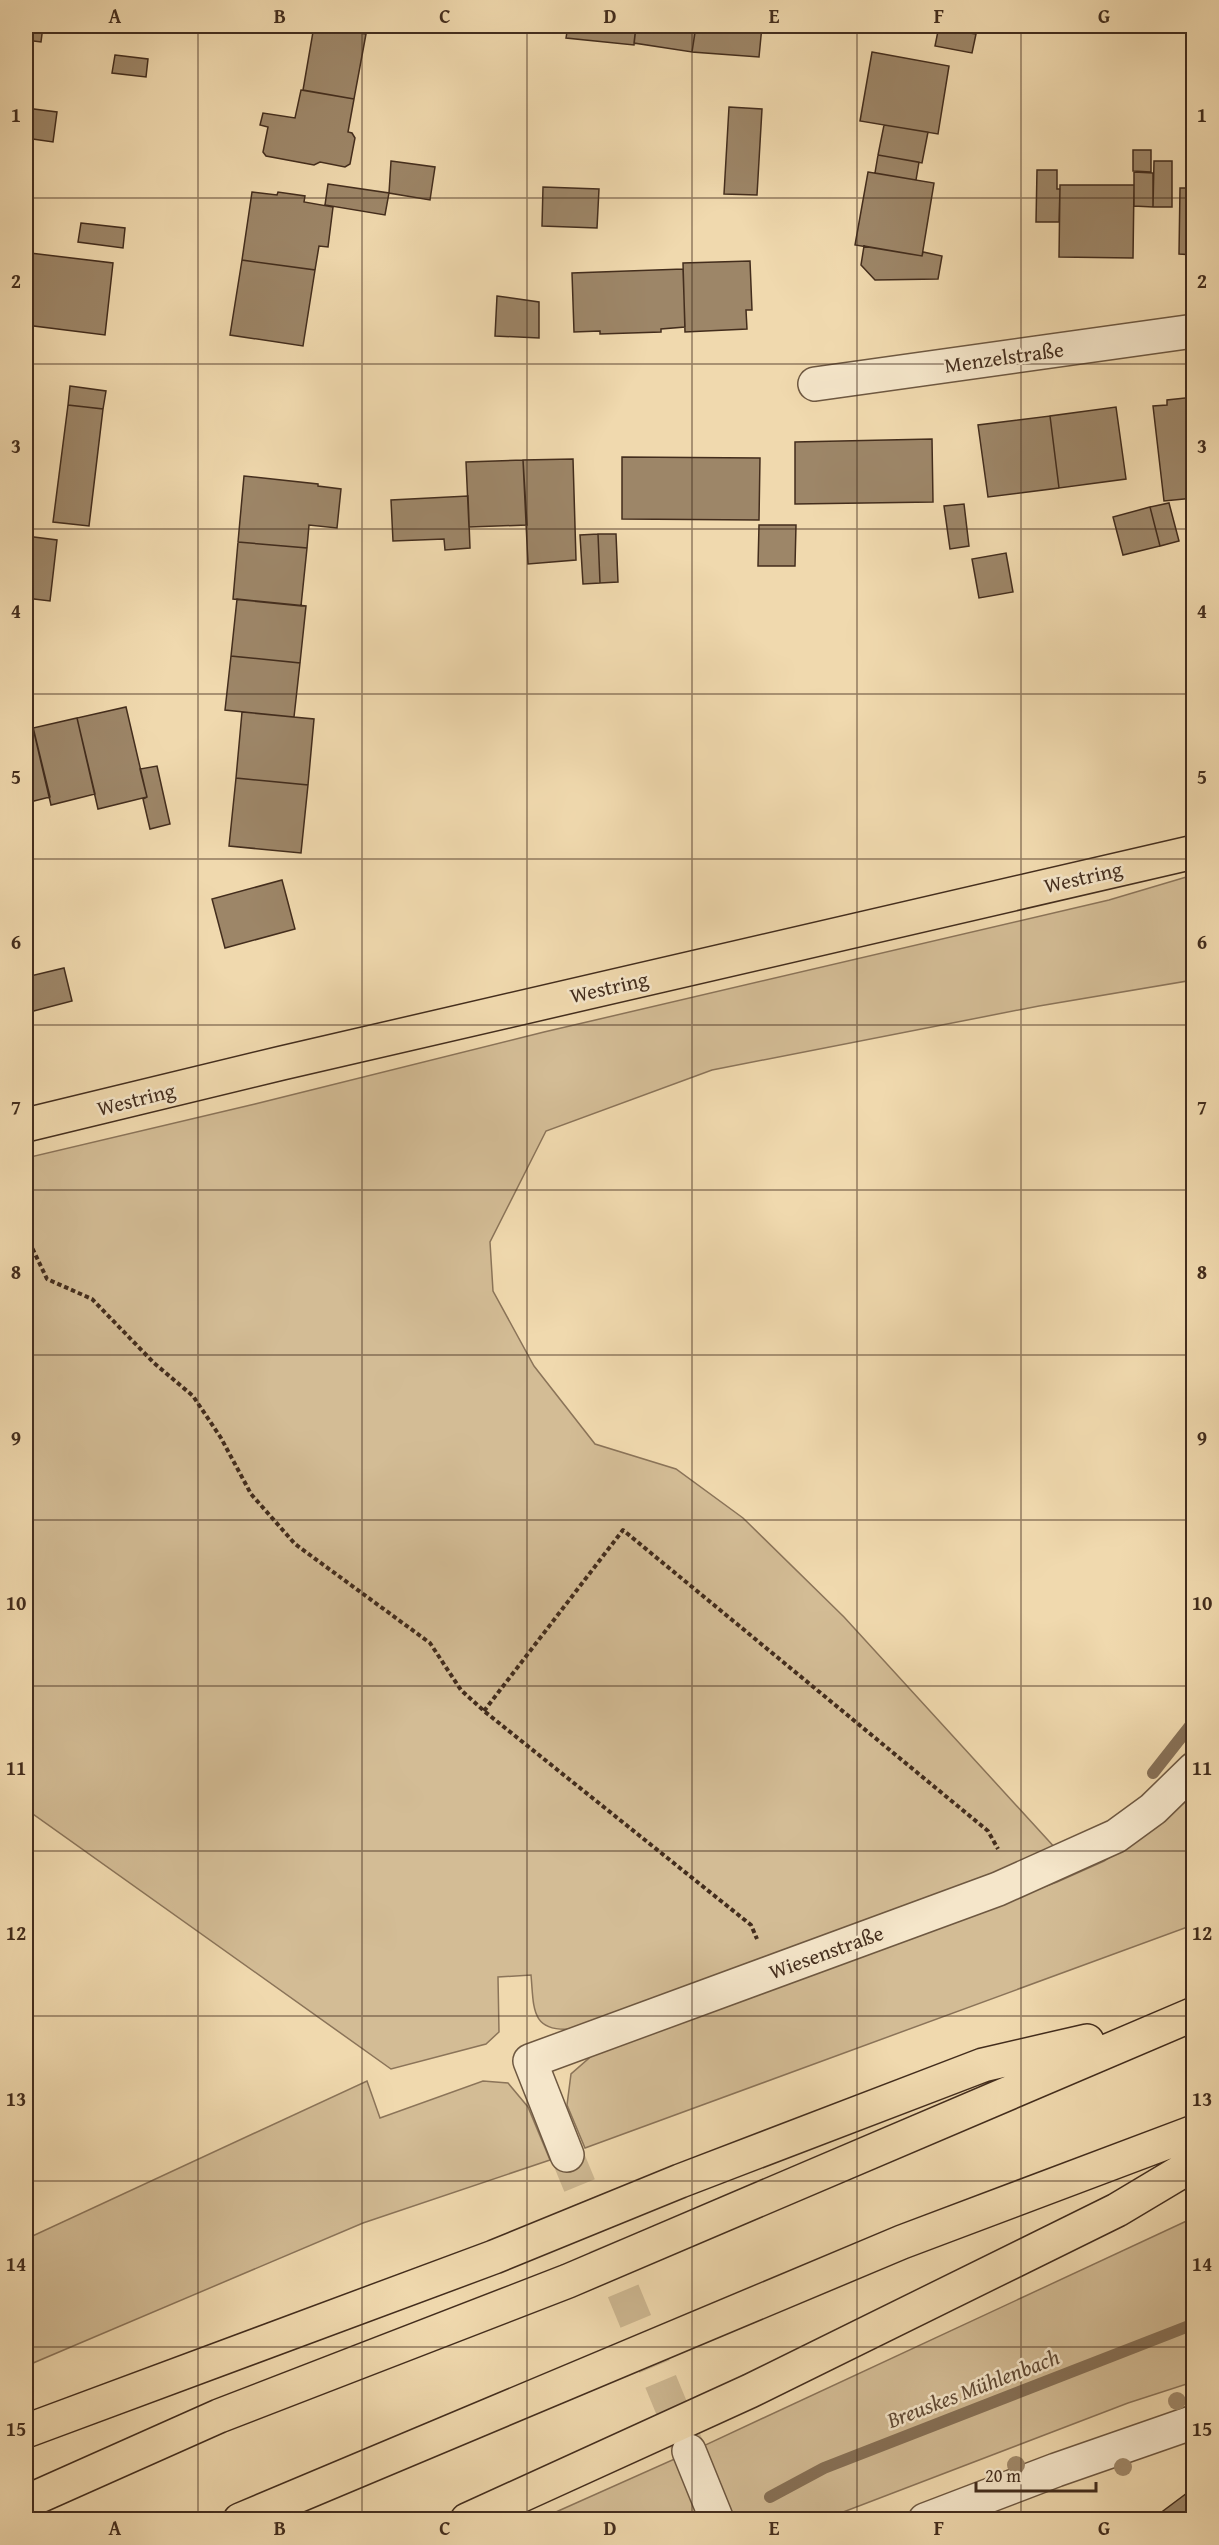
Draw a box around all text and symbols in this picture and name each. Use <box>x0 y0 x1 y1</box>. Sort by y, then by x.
text: A <box>109 1 122 30</box>
text: B <box>274 1 286 30</box>
text: C <box>439 1 451 30</box>
text: D <box>603 1 617 30</box>
text: E <box>769 1 780 30</box>
text: F <box>934 1 944 30</box>
text: G <box>1098 1 1110 30</box>
text: 1 <box>11 100 21 129</box>
text: 1 <box>1197 100 1207 129</box>
text: 2 <box>11 266 21 295</box>
text: 2 <box>1197 266 1207 295</box>
street label: Menzelstraße <box>942 333 1066 381</box>
text: 3 <box>11 431 21 460</box>
text: 3 <box>1197 431 1207 460</box>
text: 4 <box>11 596 21 625</box>
text: 4 <box>1197 596 1207 625</box>
text: 5 <box>11 762 21 791</box>
text: 5 <box>1197 762 1207 791</box>
street label: Westring <box>1041 853 1126 901</box>
text: 6 <box>11 927 21 956</box>
text: 6 <box>1197 927 1207 956</box>
street label: Westring <box>567 963 652 1011</box>
street label: Westring <box>94 1074 179 1124</box>
text: 7 <box>11 1092 21 1121</box>
text: 7 <box>1197 1092 1207 1121</box>
text: 8 <box>11 1257 21 1286</box>
text: 8 <box>1197 1257 1207 1286</box>
text: 9 <box>11 1423 21 1452</box>
text: 9 <box>1197 1423 1207 1452</box>
text: 10 <box>6 1588 26 1617</box>
text: 10 <box>1192 1588 1212 1617</box>
text: 11 <box>6 1753 26 1782</box>
text: 11 <box>1192 1753 1212 1782</box>
street label: Wiesenstraße <box>764 1917 888 1987</box>
text: 12 <box>6 1918 26 1947</box>
text: 12 <box>1192 1918 1212 1947</box>
text: 13 <box>6 2084 26 2113</box>
text: 13 <box>1192 2084 1212 2113</box>
text: 14 <box>6 2249 26 2278</box>
text: 14 <box>1192 2249 1212 2278</box>
water label: Breuskes Mühlenbach <box>881 2340 1064 2436</box>
text: 15 <box>6 2414 26 2443</box>
text: 15 <box>1192 2414 1212 2443</box>
scale bar <box>976 2455 1096 2493</box>
text: 20 m <box>985 2462 1021 2489</box>
text: A <box>109 2513 122 2542</box>
text: B <box>274 2513 286 2542</box>
text: C <box>439 2513 451 2542</box>
text: D <box>603 2513 617 2542</box>
text: E <box>769 2513 780 2542</box>
text: F <box>934 2513 944 2542</box>
text: G <box>1098 2513 1110 2542</box>

